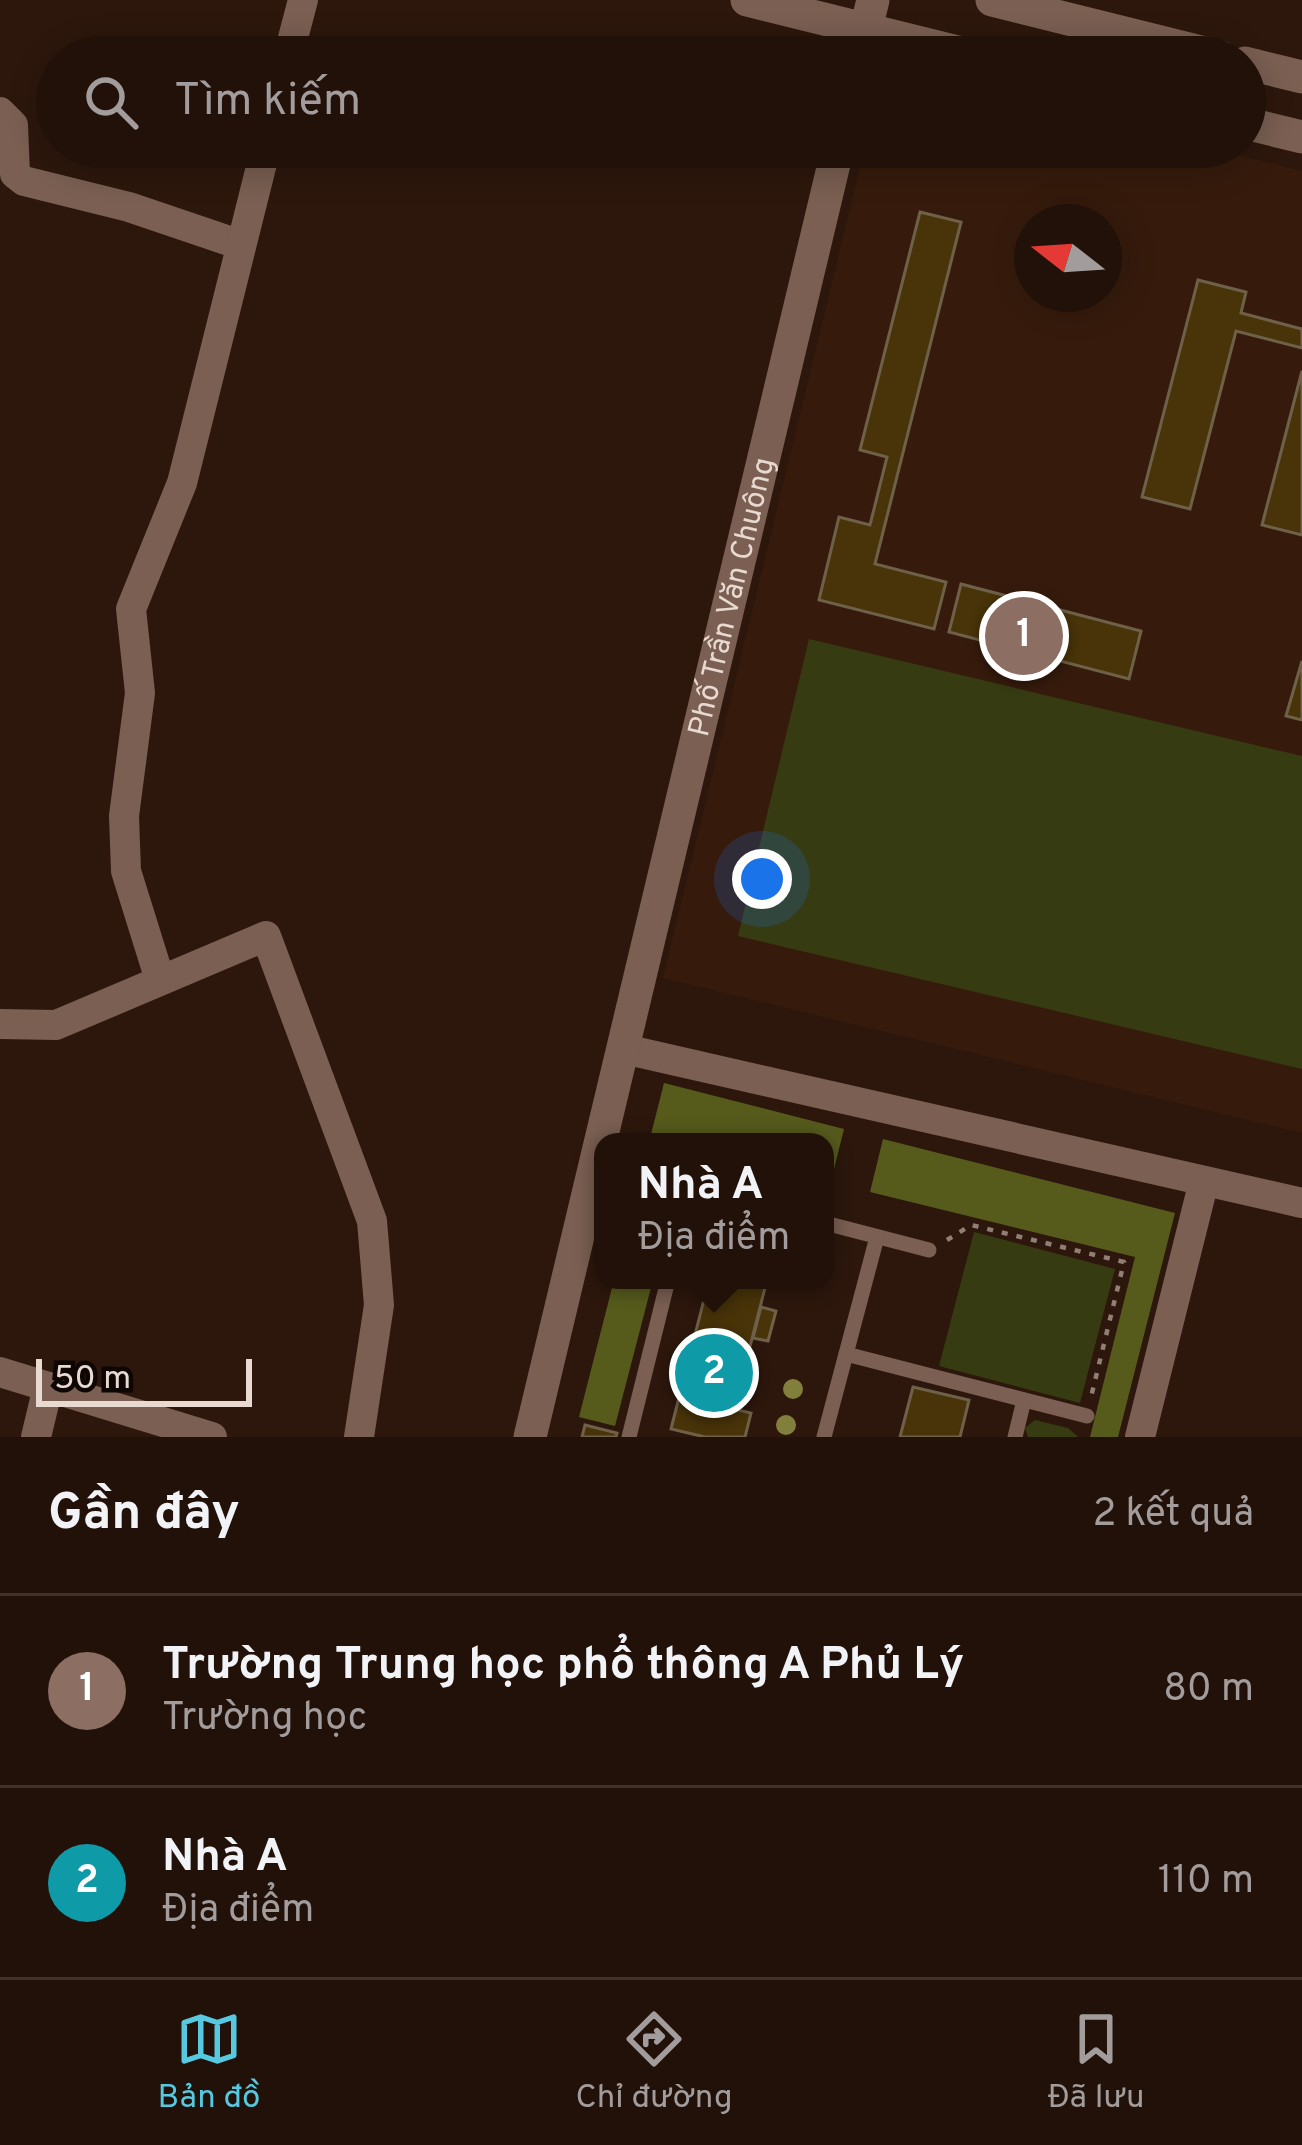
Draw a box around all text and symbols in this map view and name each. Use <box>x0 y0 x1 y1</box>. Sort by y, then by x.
search box <box>36 36 1266 168</box>
icon: search <box>78 69 144 135</box>
text: Tìm kiếm <box>174 74 361 131</box>
north arrow <box>1014 204 1122 312</box>
street label: Phố Trần Văn Chuông <box>682 454 784 740</box>
pin: 1 <box>985 591 1063 681</box>
your location <box>732 849 792 909</box>
popup <box>594 1133 834 1289</box>
text: Nhà A <box>638 1158 764 1215</box>
text: Địa điểm <box>638 1215 790 1264</box>
pin: 2 <box>675 1328 753 1418</box>
scale bar <box>36 1353 252 1406</box>
text: 50 m <box>54 1359 131 1401</box>
text: Gần đây <box>48 1483 240 1548</box>
text: 2 kết quả <box>1092 1491 1254 1540</box>
text: Trường Trung học phổ thông A Phủ Lý <box>162 1638 964 1695</box>
text: 1 <box>79 1666 95 1715</box>
text: 80 m <box>1163 1666 1254 1715</box>
text: Trường học <box>162 1695 367 1744</box>
text: Nhà A <box>162 1830 288 1887</box>
text: 2 <box>75 1858 99 1907</box>
text: 110 m <box>1158 1858 1254 1907</box>
text: Địa điểm <box>162 1887 314 1936</box>
tab: Bản đồ <box>157 2006 260 2120</box>
tab: Chỉ đường <box>575 2006 733 2120</box>
tab: Đã lưu <box>1047 2006 1145 2120</box>

